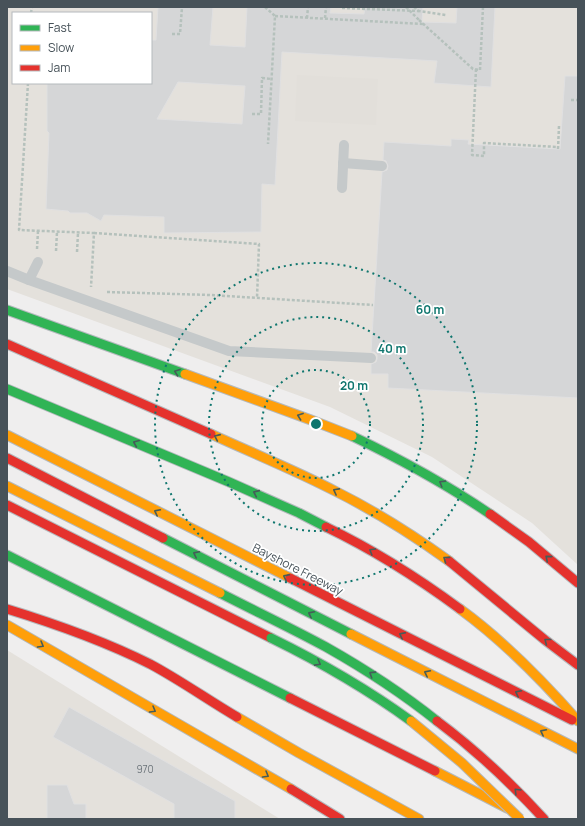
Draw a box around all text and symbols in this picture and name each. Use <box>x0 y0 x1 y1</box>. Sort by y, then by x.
legend <box>12 12 152 84</box>
text: Fast <box>48 19 72 36</box>
text: Slow <box>48 39 74 56</box>
text: Jam <box>48 59 70 76</box>
text: 60 m <box>416 301 444 318</box>
text: 40 m <box>378 340 406 357</box>
one-way arrow <box>174 368 181 376</box>
text: 20 m <box>340 377 368 394</box>
one-way arrow <box>296 412 303 420</box>
centre of rings <box>309 417 323 431</box>
one-way arrow <box>214 434 222 442</box>
one-way arrow <box>132 439 139 447</box>
one-way arrow <box>439 480 446 487</box>
one-way arrow <box>332 488 340 495</box>
one-way arrow <box>252 490 260 498</box>
one-way arrow <box>154 509 162 516</box>
street label: Bayshore Freeway <box>250 539 347 599</box>
one-way arrow <box>369 548 376 556</box>
one-way arrow <box>192 552 200 559</box>
one-way arrow <box>546 555 553 562</box>
one-way arrow <box>443 556 450 564</box>
one-way arrow <box>283 574 290 581</box>
one-way arrow <box>308 611 316 619</box>
one-way arrow <box>399 632 406 640</box>
one-way arrow <box>544 638 551 646</box>
one-way arrow <box>37 640 44 647</box>
one-way arrow <box>314 658 321 665</box>
one-way arrow <box>424 670 431 678</box>
one-way arrow <box>370 672 377 679</box>
one-way arrow <box>515 691 522 698</box>
one-way arrow <box>149 706 156 713</box>
one-way arrow <box>540 729 547 736</box>
house number: 970 <box>136 762 154 776</box>
one-way arrow <box>262 770 269 777</box>
one-way arrow <box>514 788 522 796</box>

